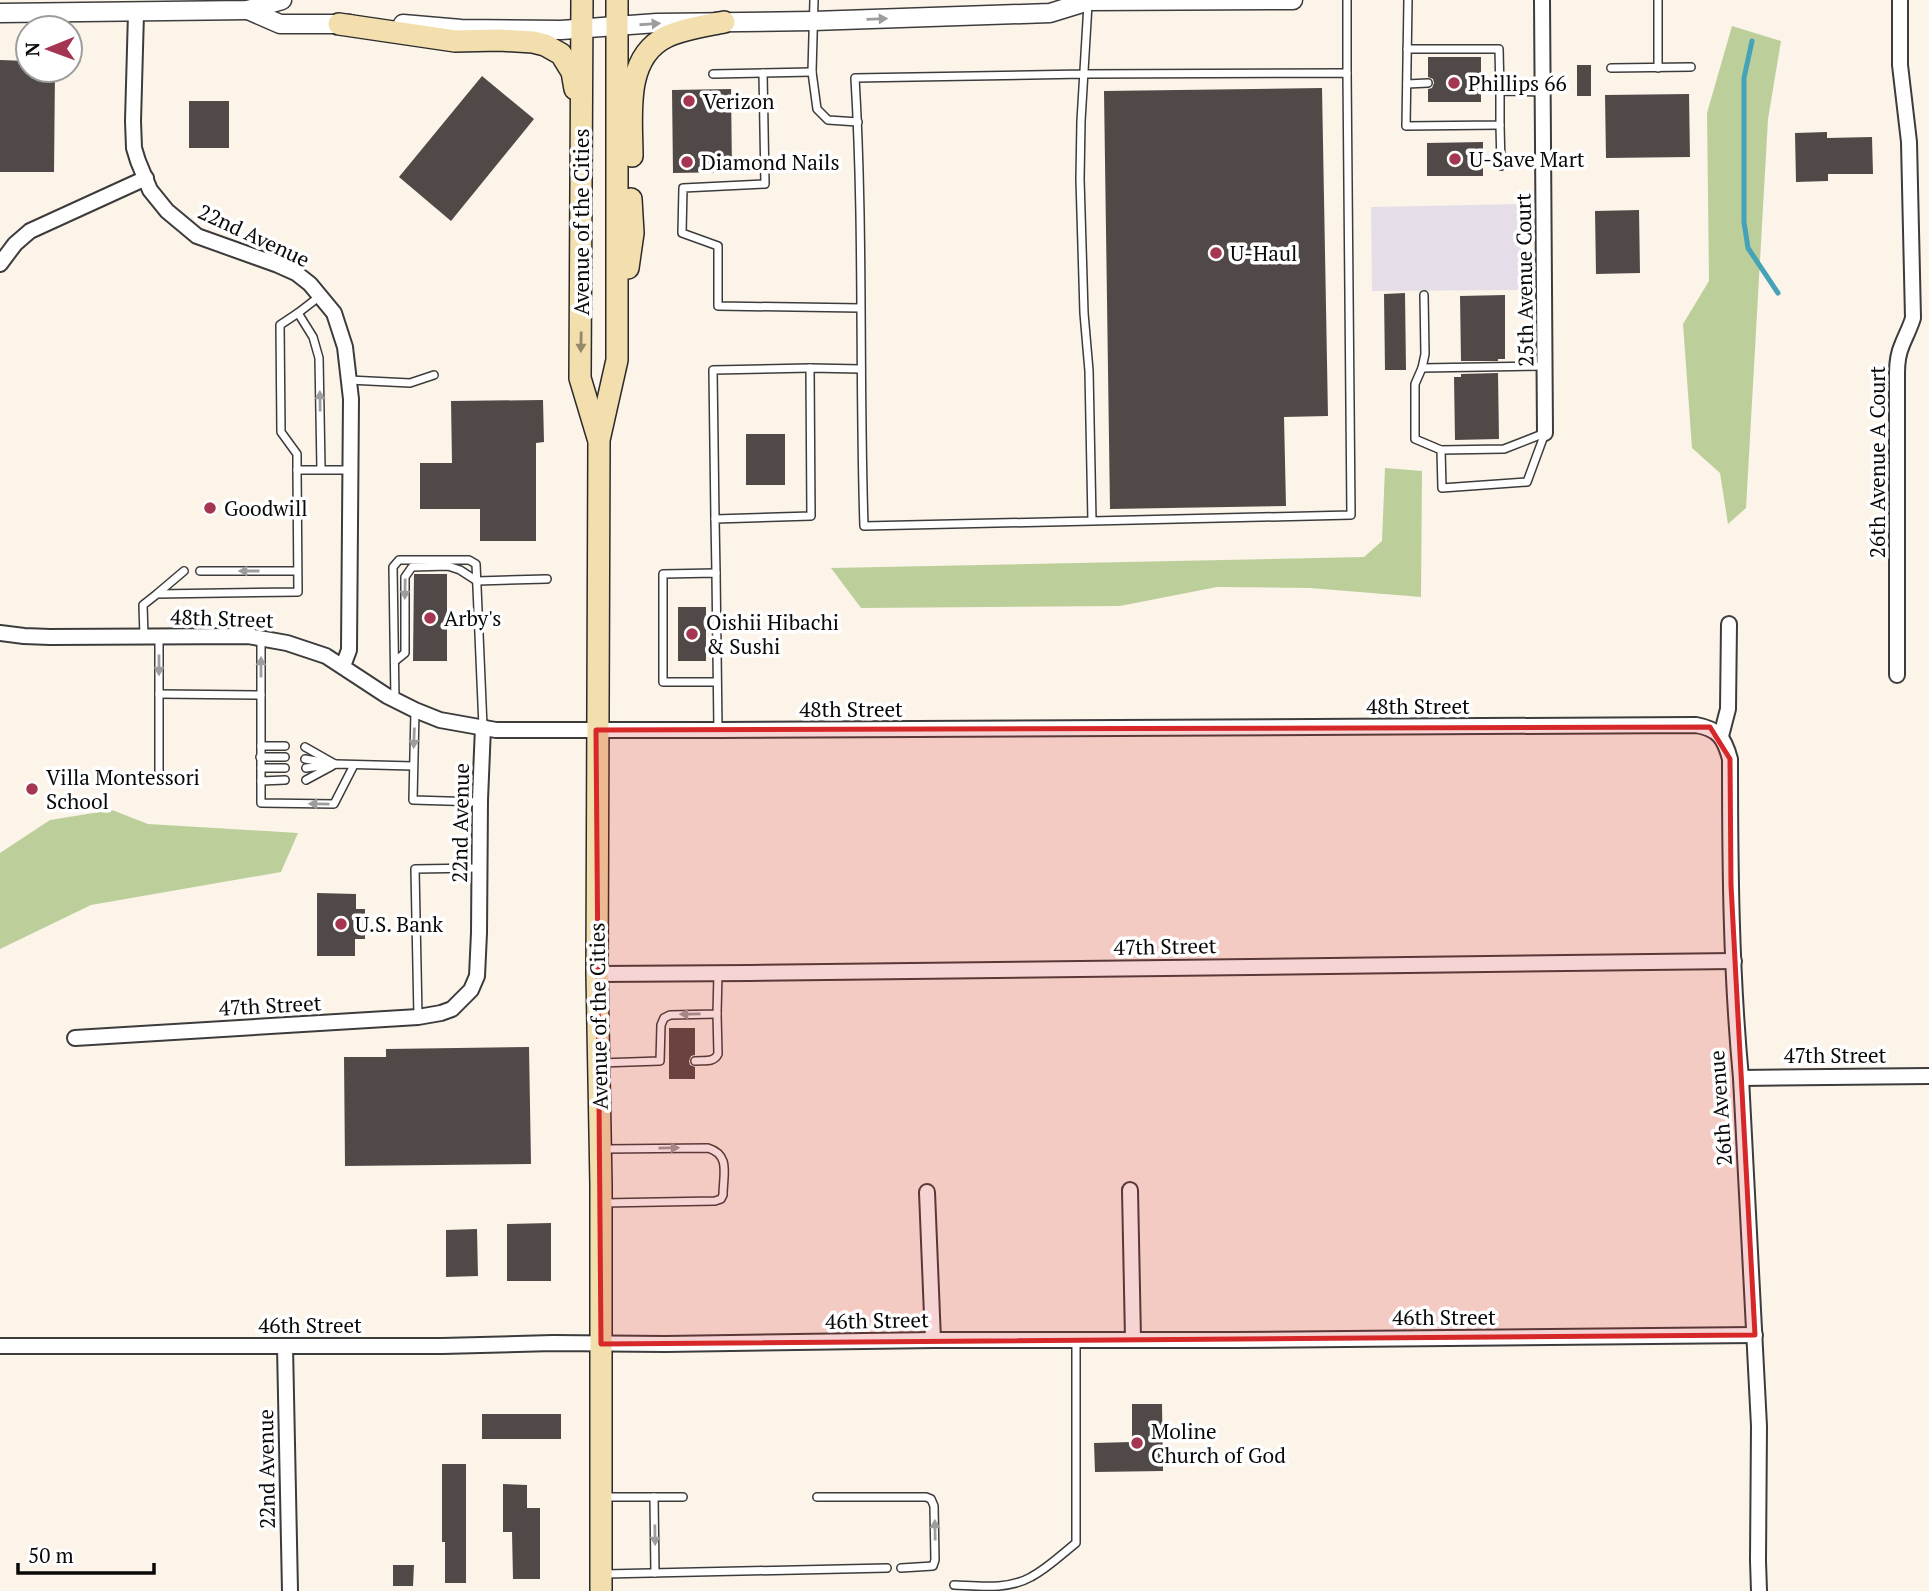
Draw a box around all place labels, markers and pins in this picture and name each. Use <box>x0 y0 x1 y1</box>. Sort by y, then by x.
place label: Phillips 66 <box>1468 69 1567 97</box>
marker: Phillips 66 <box>1446 75 1462 91</box>
place label: Verizon <box>703 87 775 115</box>
marker: Verizon <box>681 93 697 109</box>
place label: U-Save Mart <box>1469 145 1585 173</box>
place label: Diamond Nails <box>701 148 839 176</box>
marker: U-Save Mart <box>1447 151 1463 167</box>
marker: Diamond Nails <box>679 154 695 170</box>
place label: U-Haul <box>1230 239 1297 267</box>
marker: U-Haul <box>1208 245 1224 261</box>
place label: Goodwill <box>224 494 308 522</box>
marker: Goodwill <box>202 500 218 516</box>
place label: Arby's <box>444 604 501 632</box>
place label: Oishii Hibachi & Sushi <box>706 608 839 660</box>
marker: Arby's <box>422 610 438 626</box>
marker: Oishii Hibachi & Sushi <box>684 626 700 642</box>
place label: Villa Montessori School <box>46 763 200 815</box>
marker: Villa Montessori School <box>24 781 40 797</box>
place label: U.S. Bank <box>355 910 443 938</box>
marker: U.S. Bank <box>333 916 349 932</box>
place label: Moline Church of God <box>1151 1417 1286 1469</box>
marker: Moline Church of God <box>1129 1435 1145 1451</box>

